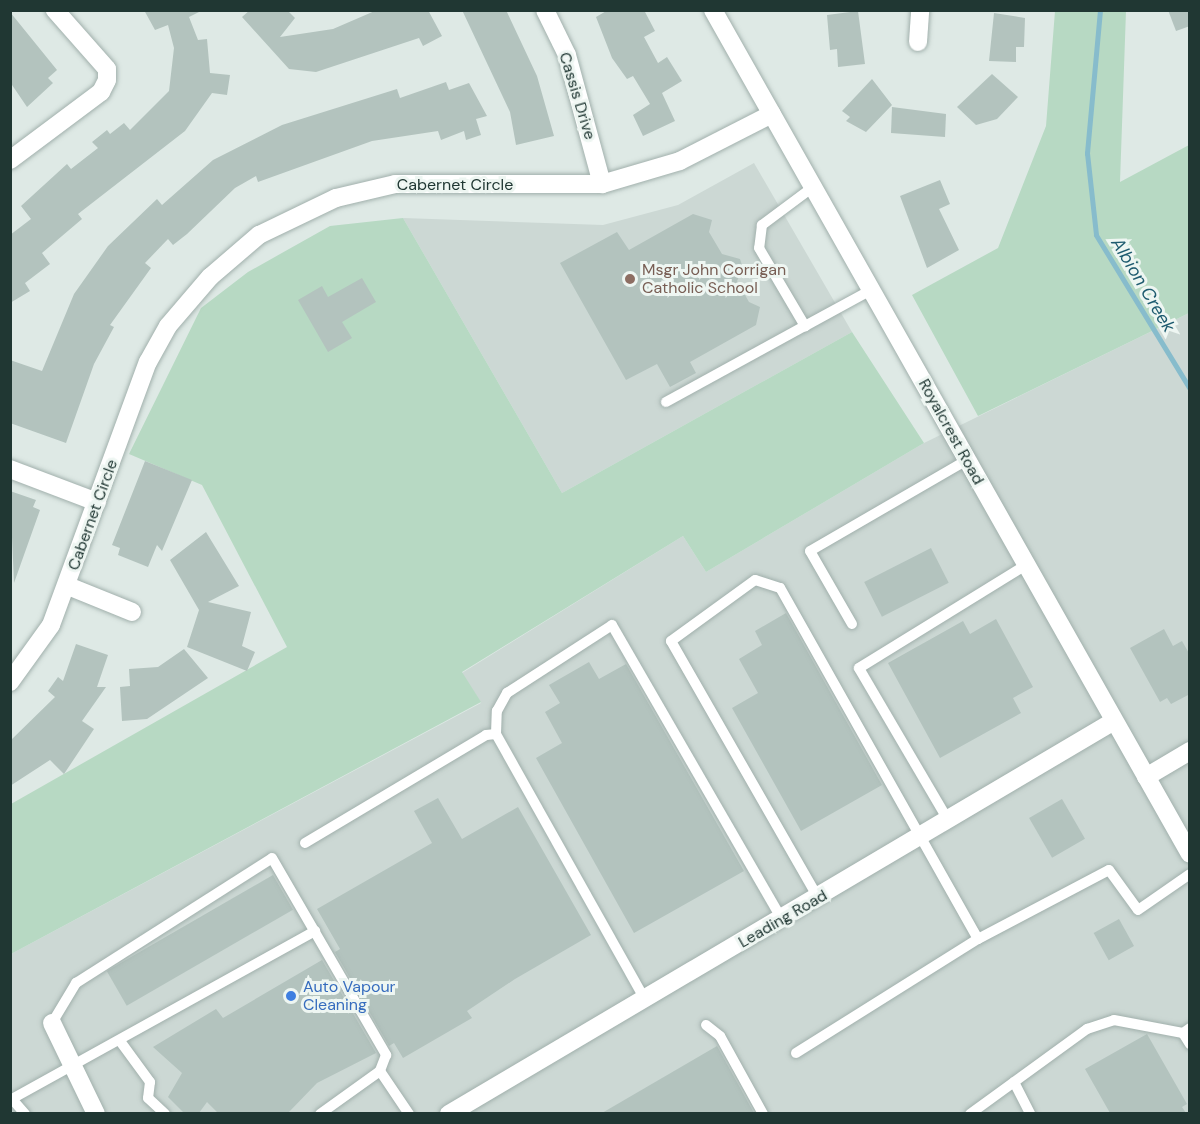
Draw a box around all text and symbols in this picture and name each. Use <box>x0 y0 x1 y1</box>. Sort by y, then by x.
street label: Cassis Drive <box>555 50 599 142</box>
street label: Cabernet Circle <box>397 175 513 195</box>
water label: Albion Creek <box>1106 234 1180 336</box>
place label: Msgr John Corrigan Catholic School <box>642 260 786 298</box>
marker: Msgr John Corrigan Catholic School <box>623 272 637 286</box>
street label: Royalcrest Road <box>914 376 988 488</box>
street label: Cabernet Circle <box>64 457 122 573</box>
street label: Leading Road <box>735 886 831 952</box>
place label: Auto Vapour Cleaning <box>303 977 396 1015</box>
marker: Auto Vapour Cleaning <box>284 989 298 1003</box>

